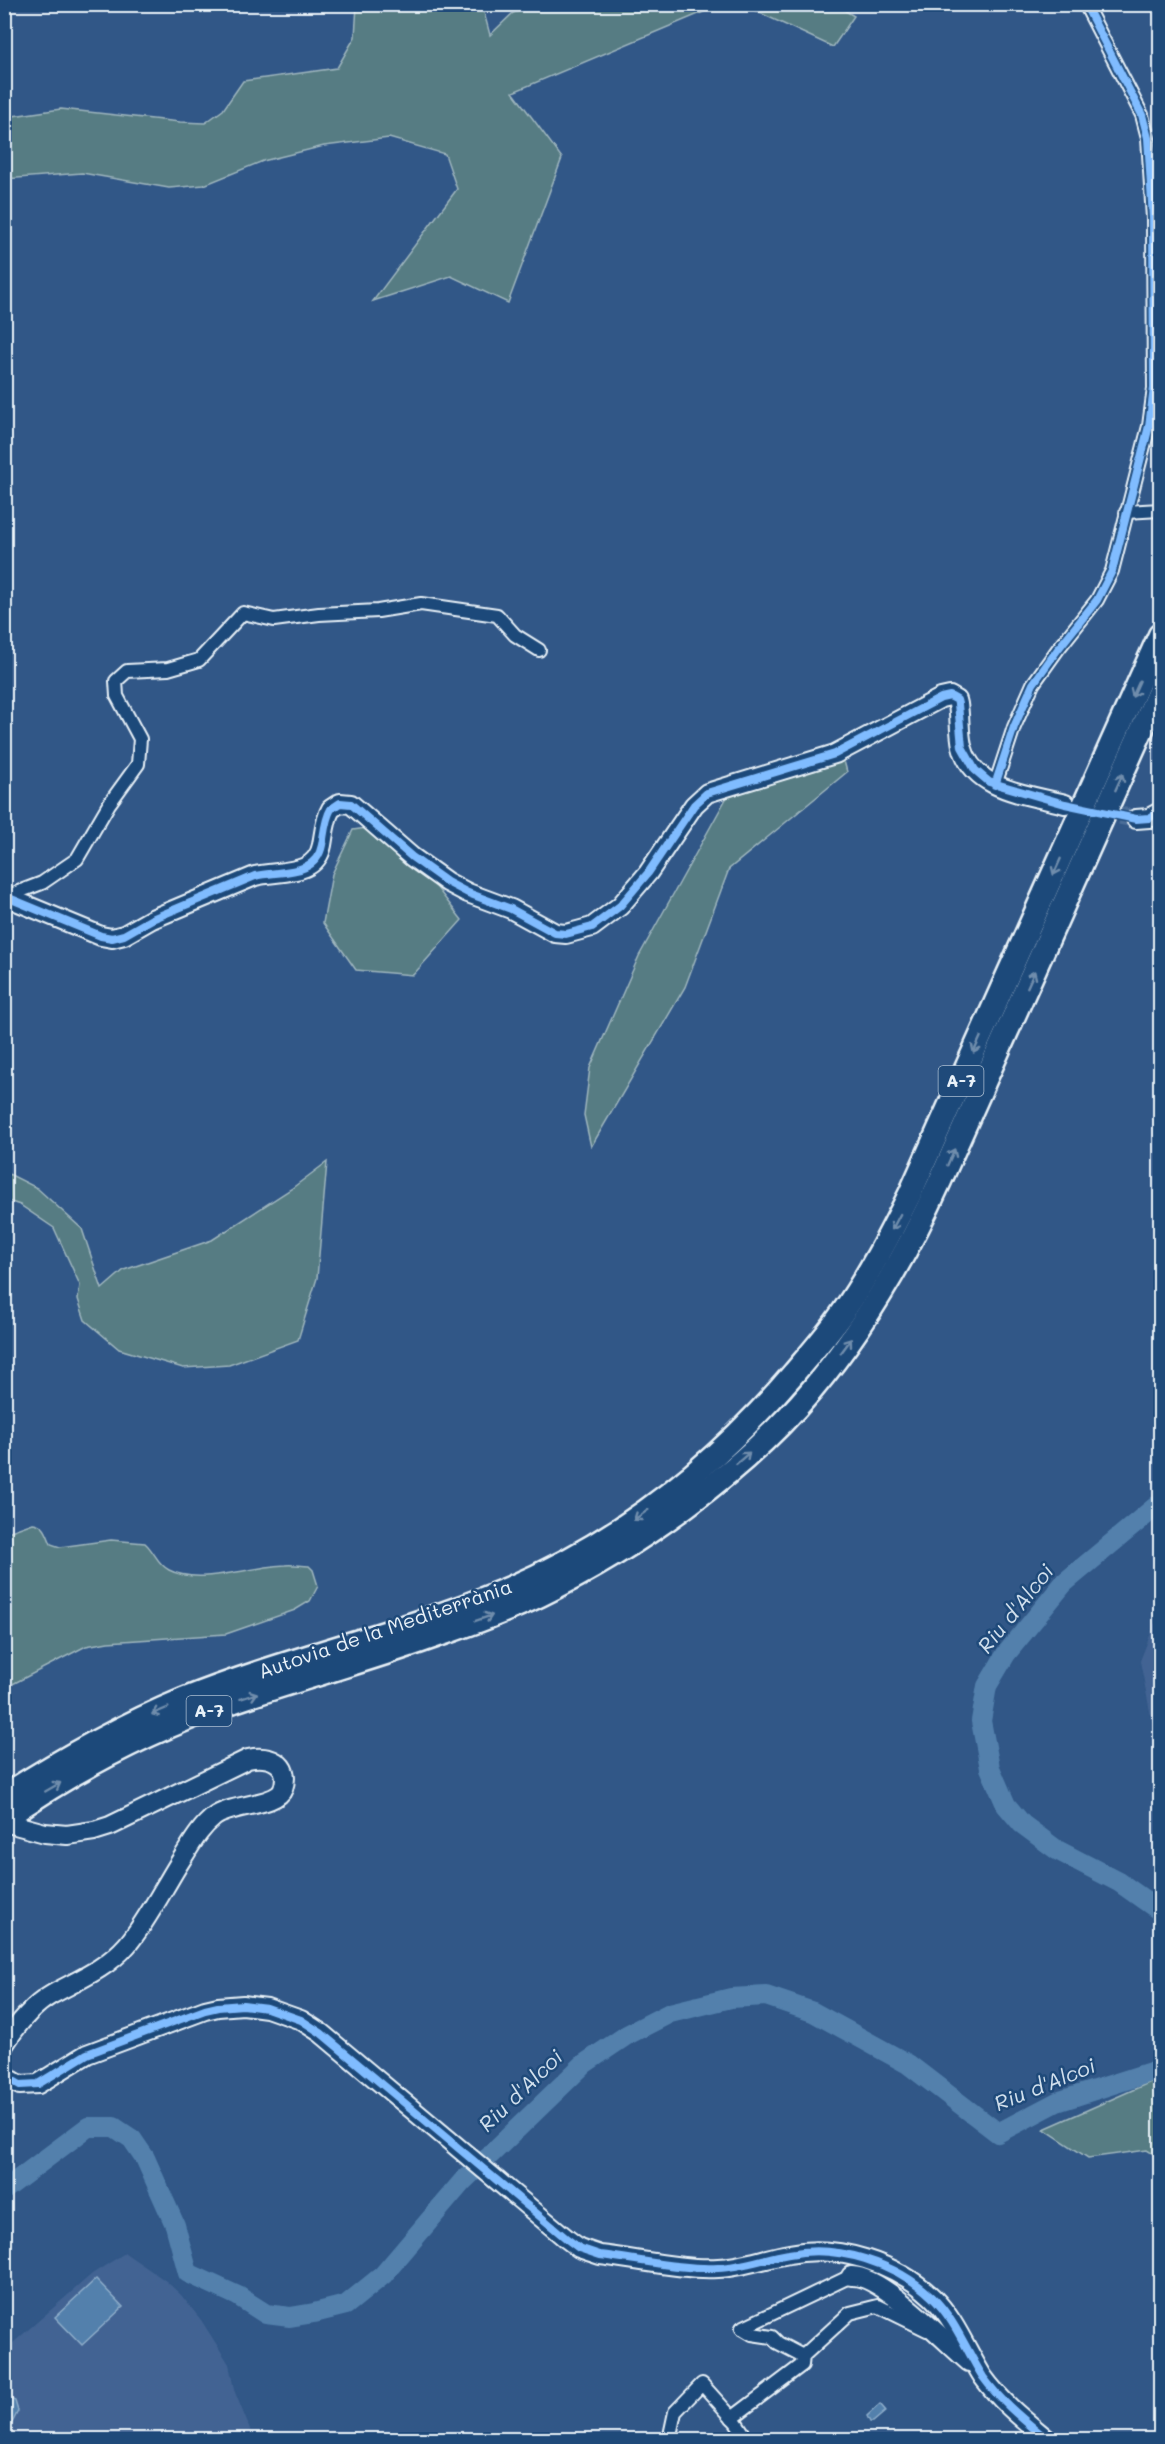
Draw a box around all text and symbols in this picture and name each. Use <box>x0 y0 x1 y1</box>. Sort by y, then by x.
one-way arrow <box>1130 679 1142 697</box>
one-way arrow <box>1114 774 1125 792</box>
one-way arrow <box>1051 857 1062 875</box>
one-way arrow <box>1025 971 1037 989</box>
one-way arrow <box>971 1035 982 1053</box>
road number: A-7 <box>938 1066 984 1096</box>
one-way arrow <box>945 1149 957 1167</box>
one-way arrow <box>890 1212 901 1230</box>
one-way arrow <box>840 1338 852 1354</box>
one-way arrow <box>735 1451 750 1465</box>
one-way arrow <box>633 1509 650 1521</box>
water label: Riu d'Alcoi <box>971 1558 1059 1658</box>
street label: Autovia de la Mediterrània <box>254 1572 515 1684</box>
one-way arrow <box>475 1612 494 1623</box>
one-way arrow <box>239 1690 258 1701</box>
road number: A-7 <box>186 1696 232 1726</box>
one-way arrow <box>151 1705 169 1717</box>
one-way arrow <box>44 1781 61 1793</box>
water label: Riu d'Alcoi <box>472 2043 568 2137</box>
water label: Riu d'Alcoi <box>990 2051 1100 2116</box>

